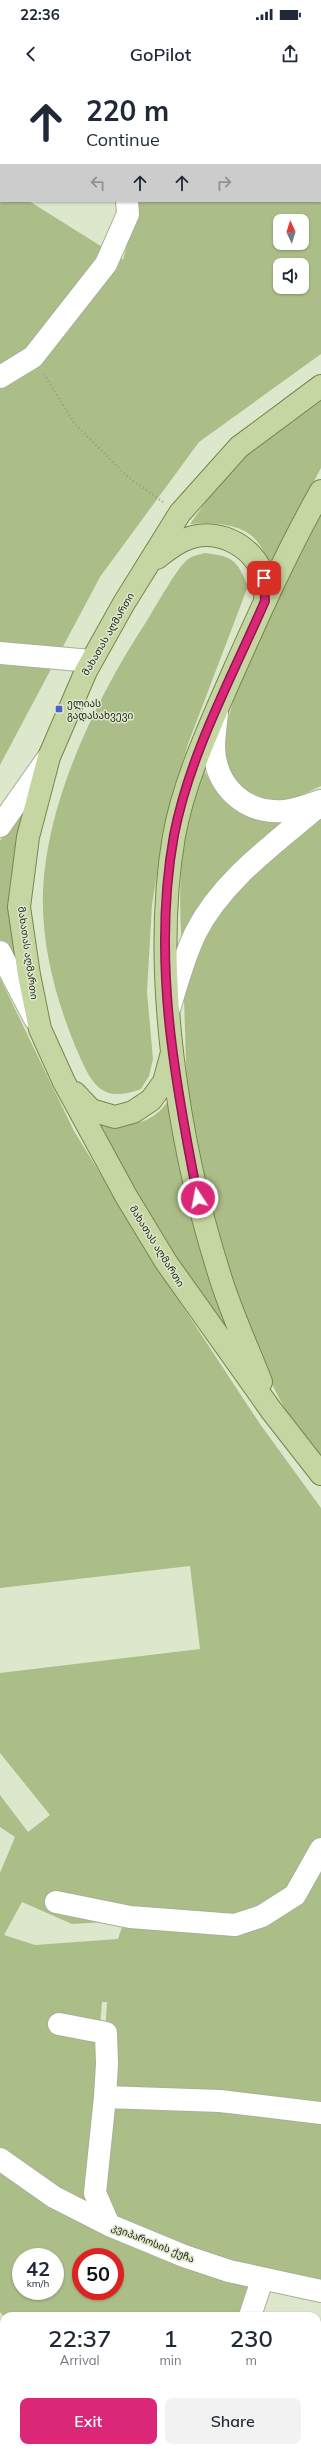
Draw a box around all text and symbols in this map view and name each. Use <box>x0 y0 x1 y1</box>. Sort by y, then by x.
text: 22:36 <box>20 5 60 24</box>
icon: back <box>20 43 42 65</box>
text: GoPilot <box>130 43 191 66</box>
icon: share <box>279 43 301 65</box>
text: 220 m <box>86 93 169 128</box>
icon: ahead <box>20 96 72 148</box>
text: Continue <box>86 128 160 151</box>
icon: left <box>87 172 109 194</box>
icon: ahead <box>129 172 151 194</box>
icon: ahead <box>171 172 193 194</box>
icon: right <box>213 172 235 194</box>
north arrow <box>273 214 309 250</box>
map controls <box>273 214 309 294</box>
button: sound <box>273 258 309 294</box>
pin <box>247 561 281 595</box>
icon: arrive <box>253 567 275 589</box>
street label: მახათას აღმართი <box>79 590 137 678</box>
place label: ელიას გადასახვევი <box>67 697 133 722</box>
marker: ელიას გადასახვევი <box>54 704 64 714</box>
street label: მახათას აღმართი <box>15 906 41 1001</box>
position arrow <box>177 1177 219 1219</box>
street label: მახათას აღმართი <box>127 1203 187 1289</box>
street label: კვიპაროსის ქუჩა <box>110 2220 196 2266</box>
speed limit sign: 50 <box>72 2248 124 2300</box>
text: 42 <box>26 2256 50 2281</box>
text: km/h <box>27 2277 49 2290</box>
text: 22:37 <box>48 2323 111 2353</box>
text: 1 <box>163 2323 178 2353</box>
text: 230 <box>230 2323 273 2353</box>
text: Arrival <box>60 2352 100 2368</box>
text: min <box>159 2352 182 2368</box>
text: m <box>246 2352 257 2368</box>
button: Exit <box>20 2398 157 2444</box>
button: Share <box>165 2398 301 2444</box>

